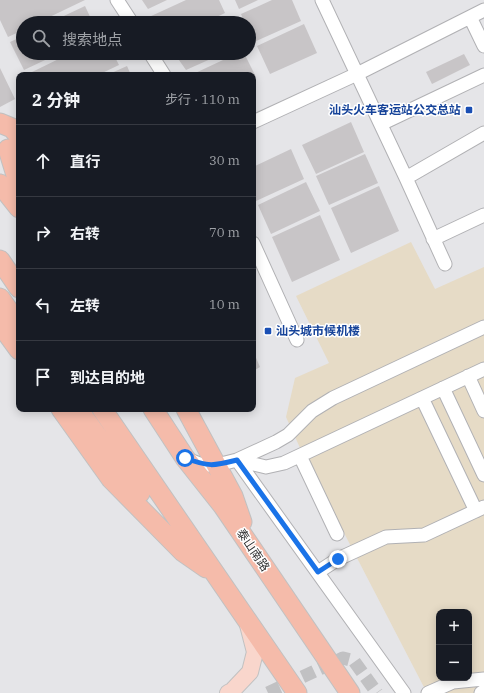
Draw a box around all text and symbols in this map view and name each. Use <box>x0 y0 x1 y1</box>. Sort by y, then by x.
search box <box>16 16 256 60</box>
icon: search <box>30 27 52 49</box>
text: 搜索地点 <box>62 30 122 49</box>
text: 2 分钟 <box>32 89 80 111</box>
text: 步行 · 110 m <box>165 91 240 108</box>
place label: 汕头火车客运站公交总站 <box>329 102 461 117</box>
marker: 汕头火车客运站公交总站 <box>464 105 474 115</box>
icon: ahead <box>32 150 54 172</box>
text: 直行 <box>70 152 100 171</box>
text: 30 m <box>209 152 240 169</box>
icon: right <box>32 222 54 244</box>
text: 右转 <box>70 224 100 243</box>
text: 70 m <box>209 224 240 241</box>
icon: left <box>32 294 54 316</box>
text: 左转 <box>70 296 100 315</box>
text: 10 m <box>209 296 240 313</box>
place label: 汕头城市候机楼 <box>276 323 360 338</box>
marker: 汕头城市候机楼 <box>263 326 273 336</box>
icon: arrive <box>32 366 54 388</box>
text: 到达目的地 <box>70 368 145 387</box>
route start <box>176 449 194 467</box>
street label: 泰山南路 <box>234 526 273 574</box>
route end <box>329 550 347 568</box>
map controls <box>436 609 472 681</box>
button: + <box>436 609 472 645</box>
button: − <box>436 645 472 681</box>

